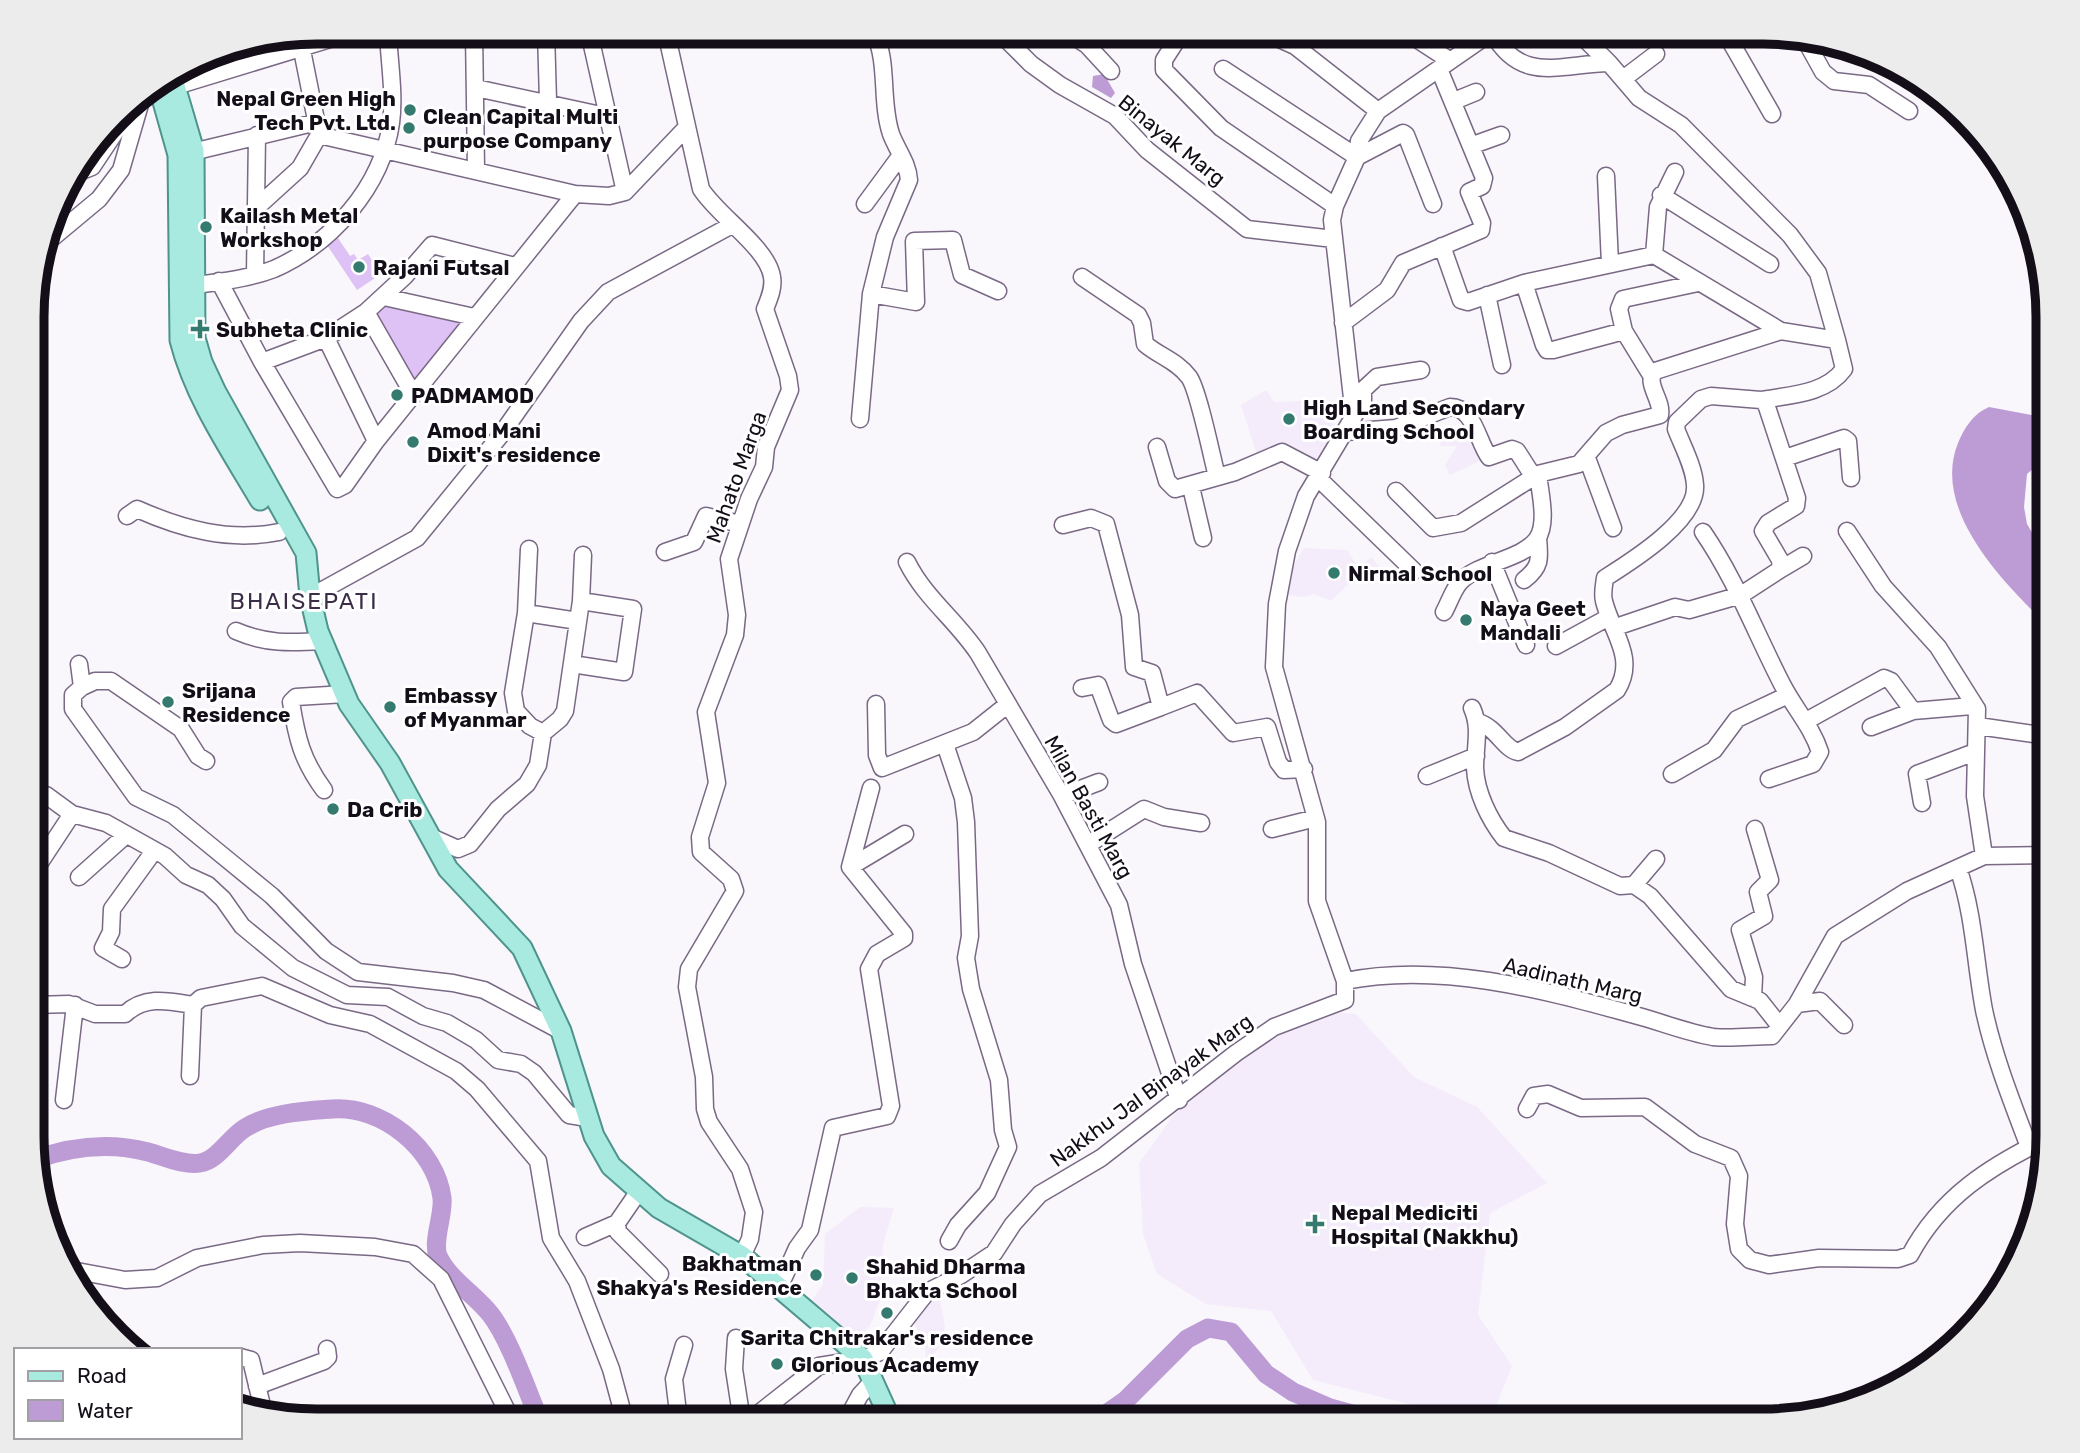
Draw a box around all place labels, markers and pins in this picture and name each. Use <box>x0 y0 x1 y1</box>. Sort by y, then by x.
place label: Nepal Green High Tech Pvt. Ltd. <box>216 86 396 135</box>
marker: Nepal Green High Tech Pvt. Ltd. <box>402 102 418 118</box>
place label: Clean Capital Multi purpose Company <box>423 104 618 153</box>
marker: Clean Capital Multi purpose Company <box>401 120 417 136</box>
place label: Kailash Metal Workshop <box>220 203 358 252</box>
marker: Kailash Metal Workshop <box>198 219 214 235</box>
place label: Rajani Futsal <box>373 255 509 280</box>
marker: Rajani Futsal <box>351 259 367 275</box>
place label: Subheta Clinic <box>216 317 368 342</box>
marker: Subheta Clinic <box>190 319 210 339</box>
place label: PADMAMOD <box>411 383 534 408</box>
marker: PADMAMOD <box>389 387 405 403</box>
place label: High Land Secondary Boarding School <box>1303 395 1526 444</box>
marker: High Land Secondary Boarding School <box>1281 411 1297 427</box>
place label: Amod Mani Dixit's residence <box>427 418 601 467</box>
marker: Amod Mani Dixit's residence <box>405 434 421 450</box>
place label: Nirmal School <box>1348 561 1492 586</box>
marker: Nirmal School <box>1326 565 1342 581</box>
place label: Naya Geet Mandali <box>1480 596 1586 645</box>
marker: Naya Geet Mandali <box>1458 612 1474 628</box>
place label: Srijana Residence <box>182 678 291 727</box>
place label: Embassy of Myanmar <box>404 683 527 732</box>
marker: Srijana Residence <box>160 694 176 710</box>
marker: Embassy of Myanmar <box>382 699 398 715</box>
place label: Da Crib <box>347 797 422 822</box>
marker: Da Crib <box>325 801 341 817</box>
place label: Nepal Mediciti Hospital (Nakkhu) <box>1331 1200 1518 1249</box>
marker: Nepal Mediciti Hospital (Nakkhu) <box>1305 1214 1325 1234</box>
place label: Bakhatman Shakya's Residence <box>596 1251 802 1300</box>
place label: Shahid Dharma Bhakta School <box>866 1254 1026 1303</box>
marker: Bakhatman Shakya's Residence <box>808 1267 824 1283</box>
marker: Shahid Dharma Bhakta School <box>844 1270 860 1286</box>
marker: Sarita Chitrakar's residence <box>879 1305 895 1321</box>
place label: Sarita Chitrakar's residence <box>741 1325 1033 1350</box>
place label: Glorious Academy <box>791 1352 980 1377</box>
marker: Glorious Academy <box>769 1356 785 1372</box>

